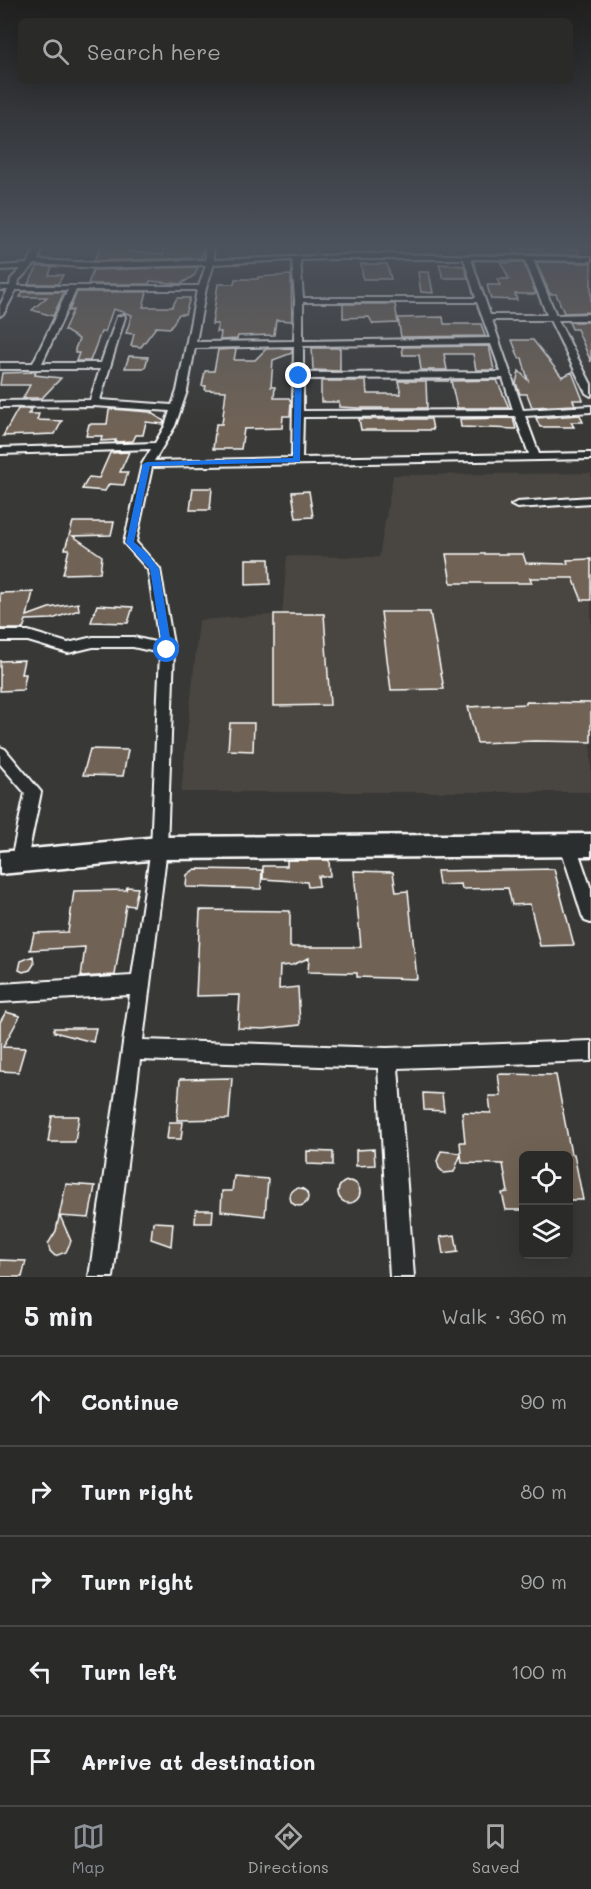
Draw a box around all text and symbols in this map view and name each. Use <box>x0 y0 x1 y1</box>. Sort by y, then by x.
search box <box>18 18 573 84</box>
icon: search <box>39 35 72 68</box>
text: Search here <box>87 37 221 66</box>
route end <box>285 362 311 388</box>
route start <box>153 636 179 662</box>
map controls <box>519 1151 573 1259</box>
button: locate <box>519 1151 573 1205</box>
button: layers <box>519 1205 573 1259</box>
text: 5 min <box>24 1299 93 1333</box>
text: Walk · 360 m <box>441 1303 567 1329</box>
icon: ahead <box>24 1385 57 1418</box>
text: Continue <box>81 1387 179 1416</box>
text: 90 m <box>521 1388 567 1414</box>
icon: right <box>24 1475 57 1508</box>
text: Turn right <box>81 1477 193 1506</box>
text: 80 m <box>520 1478 567 1504</box>
icon: right <box>24 1565 57 1598</box>
text: Turn right <box>81 1567 193 1596</box>
text: 90 m <box>521 1568 567 1594</box>
icon: left <box>24 1655 57 1688</box>
text: Turn left <box>81 1657 177 1686</box>
text: 100 m <box>511 1658 567 1684</box>
icon: arrive <box>24 1745 57 1778</box>
text: Arrive at destination <box>81 1747 316 1776</box>
tab: Map <box>72 1820 105 1877</box>
tab: Directions <box>248 1820 329 1877</box>
tab: Saved <box>472 1820 519 1877</box>

